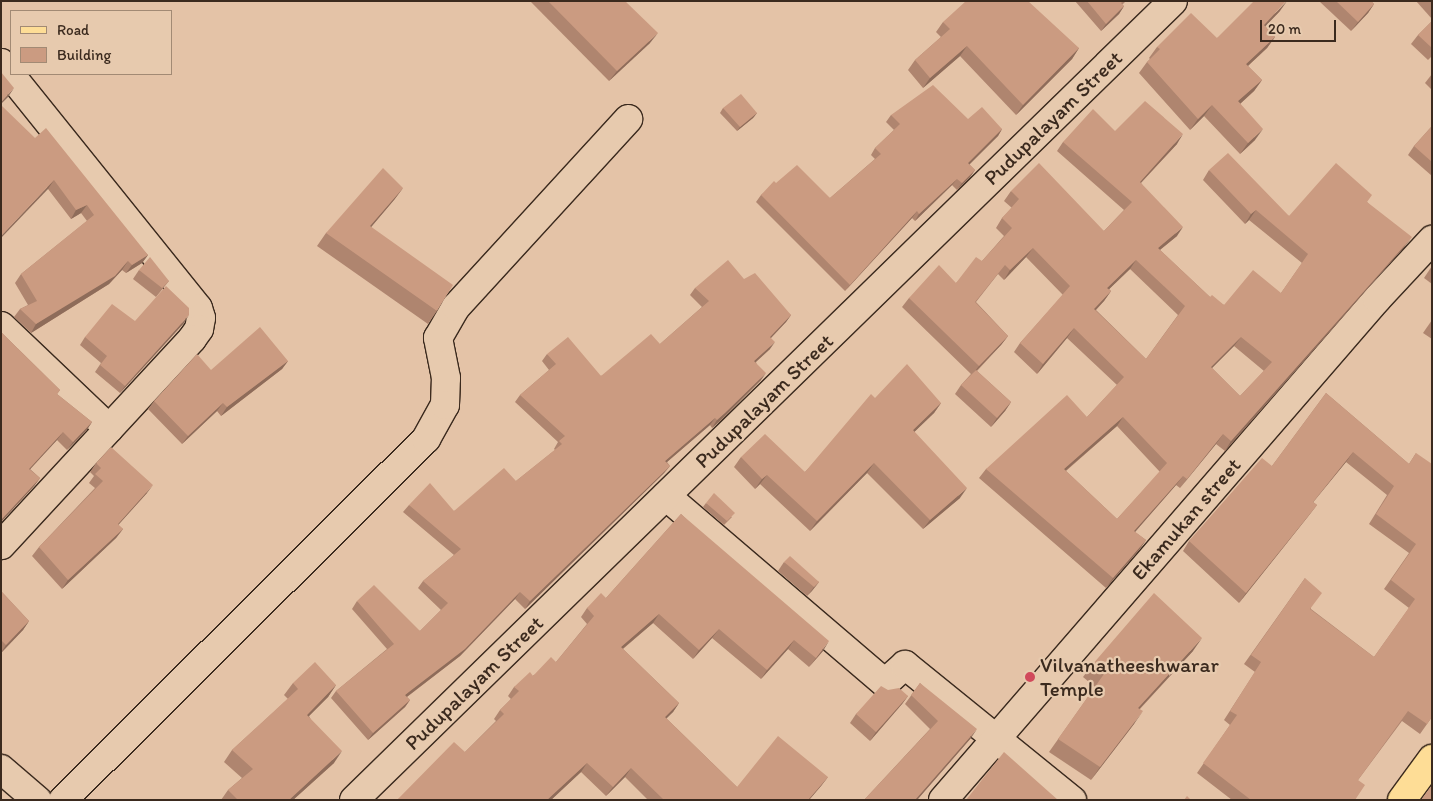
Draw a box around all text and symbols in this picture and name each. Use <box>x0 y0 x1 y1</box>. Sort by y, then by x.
legend <box>10 10 172 75</box>
scale bar <box>1263 10 1339 42</box>
text: 20 m <box>1268 20 1301 38</box>
text: Road <box>57 21 89 39</box>
text: Building <box>57 46 111 64</box>
street label: Pudupalayam Street <box>979 46 1127 190</box>
street label: Pudupalayam Street <box>690 329 838 473</box>
street label: Ekamukan street <box>1126 453 1246 585</box>
street label: Pudupalayam Street <box>400 611 548 755</box>
place label: Vilvanatheeshwarar Temple <box>1040 652 1219 702</box>
marker: Vilvanatheeshwarar Temple <box>1024 671 1036 683</box>

